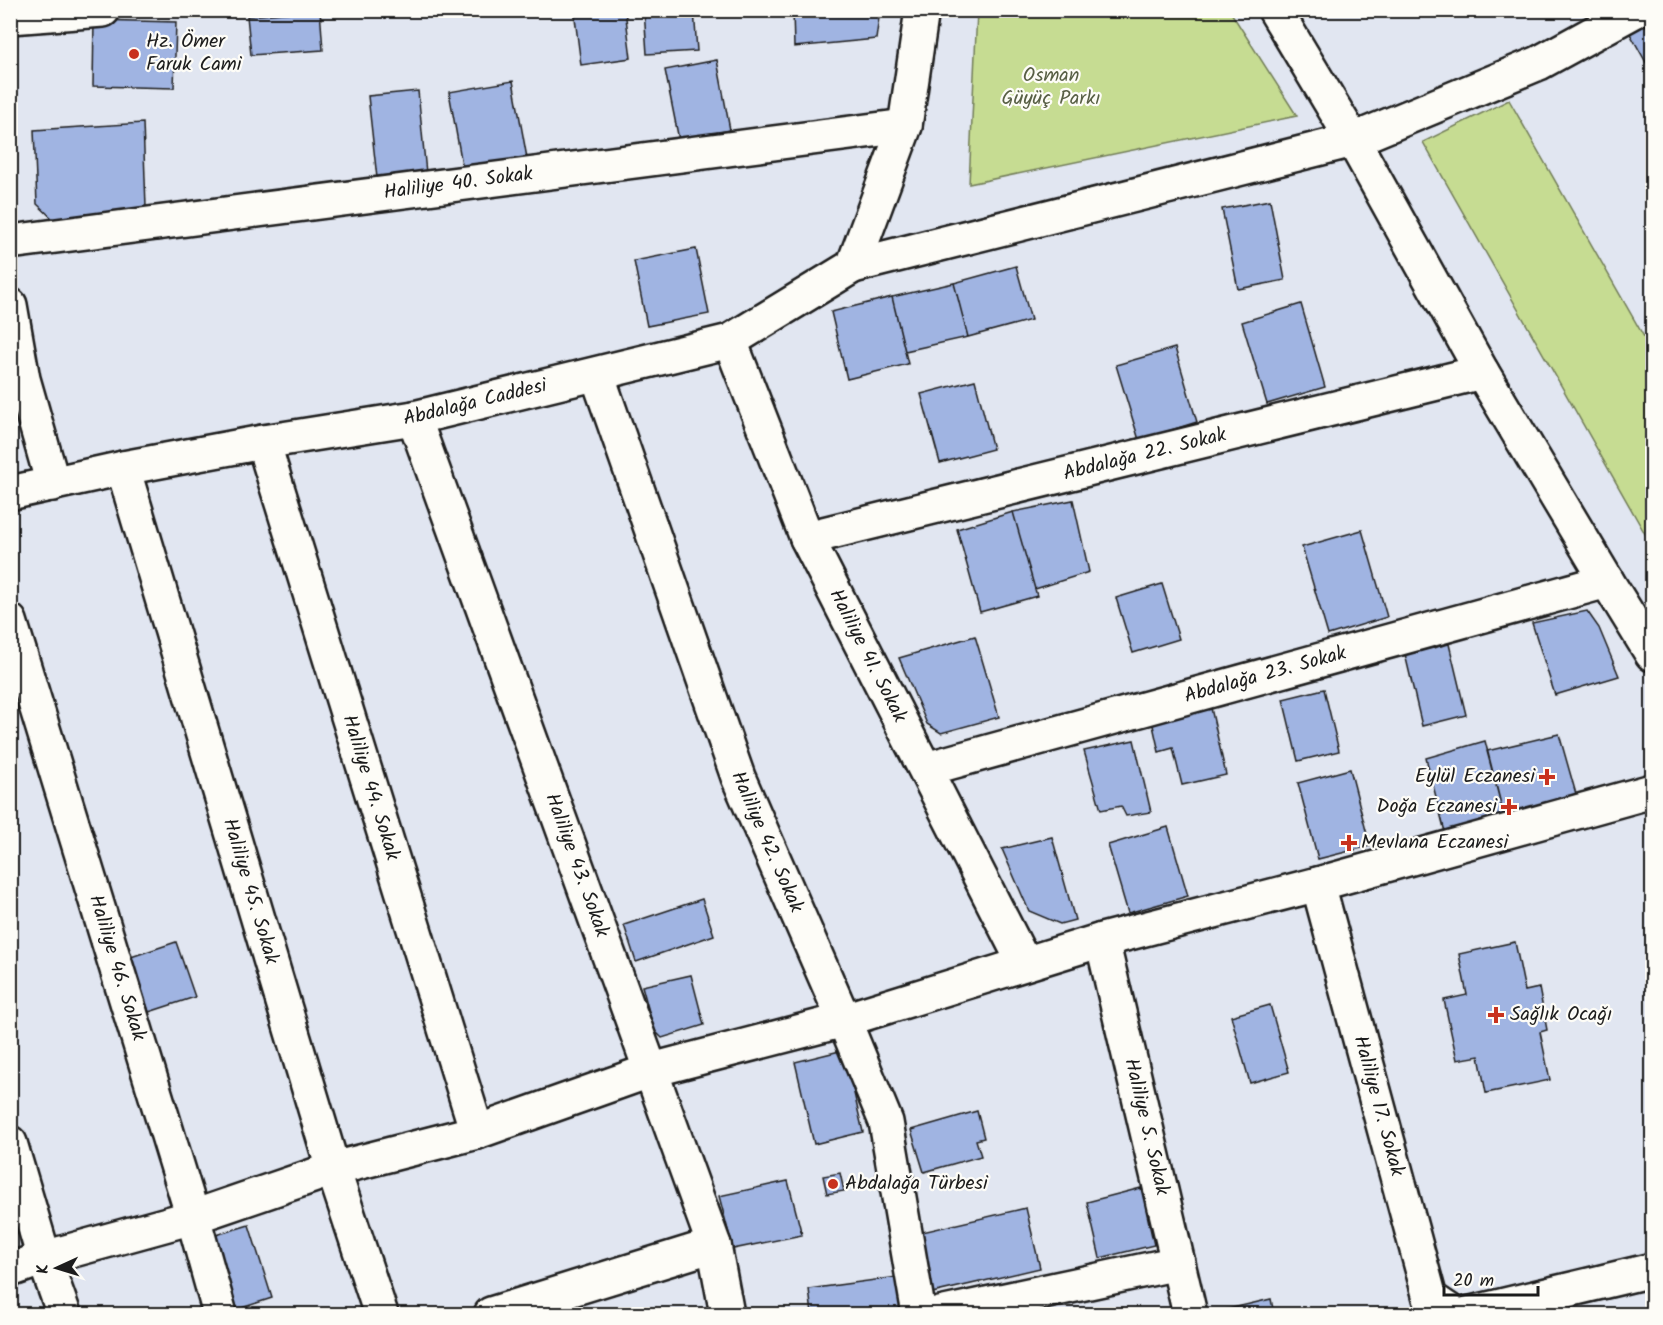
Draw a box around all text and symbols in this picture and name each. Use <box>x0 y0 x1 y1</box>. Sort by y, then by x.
place label: Hz. Ömer Faruk Cami <box>146 26 243 81</box>
marker: Hz. Ömer Faruk Cami <box>127 47 141 61</box>
park label: Osman Güyüç Parkı <box>1001 60 1101 115</box>
street label: Haliliye 40. Sokak <box>382 158 535 209</box>
street label: Abdalağa Caddesi <box>401 370 552 435</box>
street label: Abdalağa 22. Sokak <box>1060 419 1230 490</box>
street label: Haliliye 41. Sokak <box>820 583 915 729</box>
street label: Abdalağa 23. Sokak <box>1181 638 1351 713</box>
street label: Haliliye 44. Sokak <box>333 711 408 865</box>
place label: Eylül Eczanesi <box>1415 761 1536 793</box>
street label: Haliliye 42. Sokak <box>721 766 812 919</box>
marker: Eylül Eczanesi <box>1540 770 1554 784</box>
street label: Haliliye 43. Sokak <box>535 789 617 943</box>
place label: Doğa Eczanesi <box>1377 791 1498 823</box>
marker: Doğa Eczanesi <box>1502 800 1516 814</box>
street label: Haliliye 45. Sokak <box>213 815 287 969</box>
place label: Mevlana Eczanesi <box>1361 827 1510 859</box>
marker: Mevlana Eczanesi <box>1342 836 1356 850</box>
street label: Haliliye 46. Sokak <box>79 891 154 1046</box>
place label: Sağlık Ocağı <box>1510 999 1612 1031</box>
marker: Sağlık Ocağı <box>1487 1006 1505 1024</box>
street label: Haliliye 17. Sokak <box>1344 1032 1413 1181</box>
street label: Haliliye 5. Sokak <box>1114 1055 1178 1199</box>
place label: Abdalağa Türbesi <box>845 1168 989 1200</box>
marker: Abdalağa Türbesi <box>826 1177 840 1191</box>
north arrow <box>27 1238 87 1298</box>
scale bar <box>1444 1259 1538 1297</box>
text: K <box>31 1263 56 1275</box>
text: 20 m <box>1453 1267 1494 1296</box>

